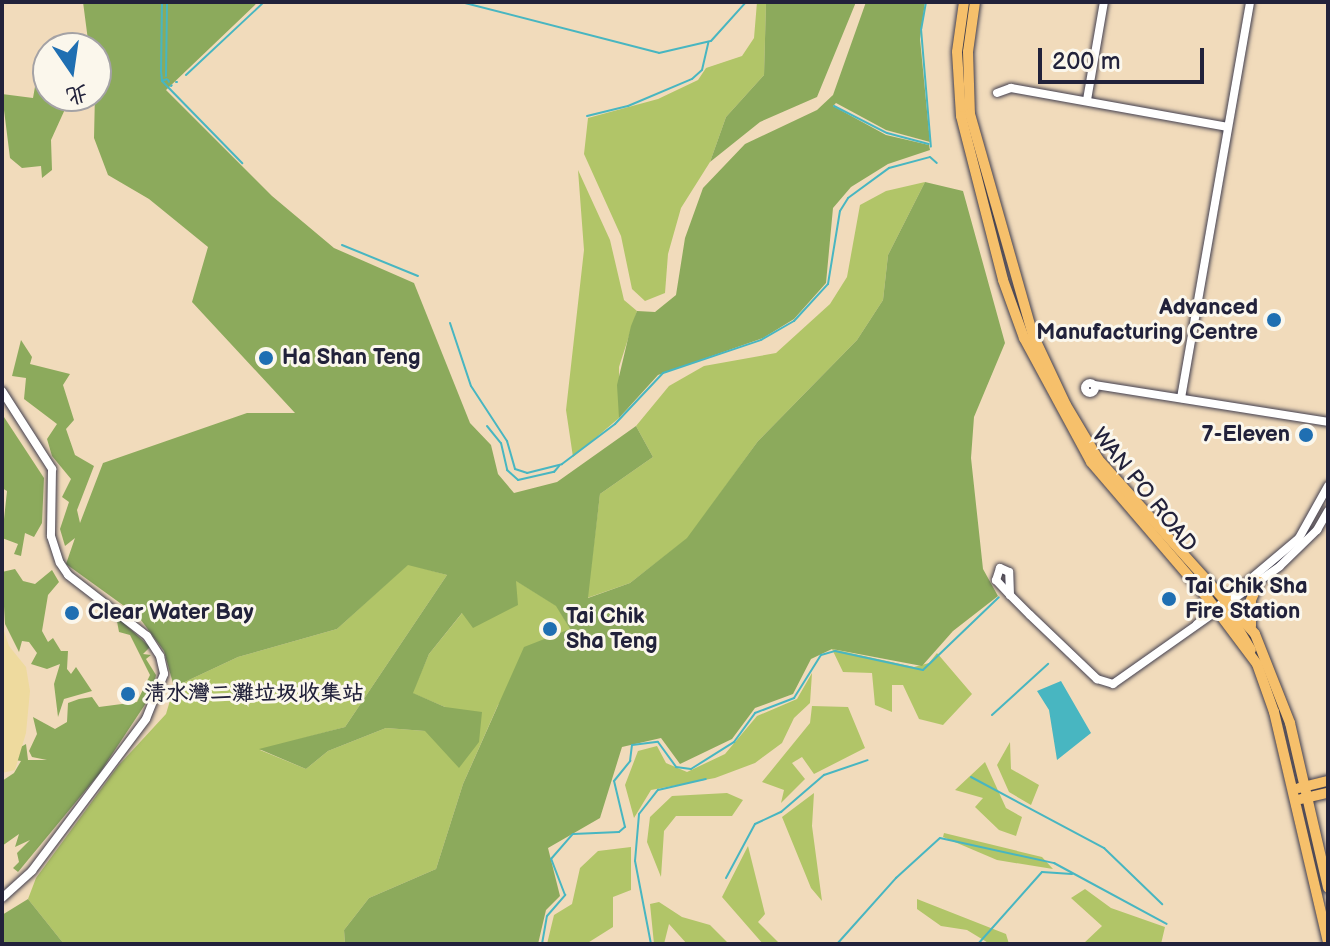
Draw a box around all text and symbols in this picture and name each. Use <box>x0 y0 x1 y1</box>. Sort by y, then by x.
north arrow <box>32 32 112 112</box>
scale bar <box>1042 32 1208 82</box>
text: 200 m <box>1052 47 1121 76</box>
text: 北 <box>63 78 91 110</box>
place label: Advanced Manufacturing Centre <box>1036 294 1258 346</box>
marker: Advanced Manufacturing Centre <box>1265 311 1283 329</box>
place label: Ha Shan Teng <box>282 345 421 371</box>
marker: Ha Shan Teng <box>257 349 275 367</box>
place label: 7-Eleven <box>1201 422 1290 448</box>
street label: WAN PO ROAD <box>1086 423 1202 557</box>
marker: 7-Eleven <box>1297 426 1315 444</box>
place label: Tai Chik Sha Fire Station <box>1185 573 1308 624</box>
marker: Tai Chik Sha Fire Station <box>1160 590 1178 608</box>
place label: Clear Water Bay <box>88 600 254 626</box>
place label: Tai Chik Sha Teng <box>566 603 657 654</box>
marker: Clear Water Bay <box>63 604 81 622</box>
marker: Tai Chik Sha Teng <box>541 620 559 638</box>
place label: 清水灣二灘垃圾收集站 <box>144 681 364 707</box>
marker: 清水灣二灘垃圾收集站 <box>119 685 137 703</box>

